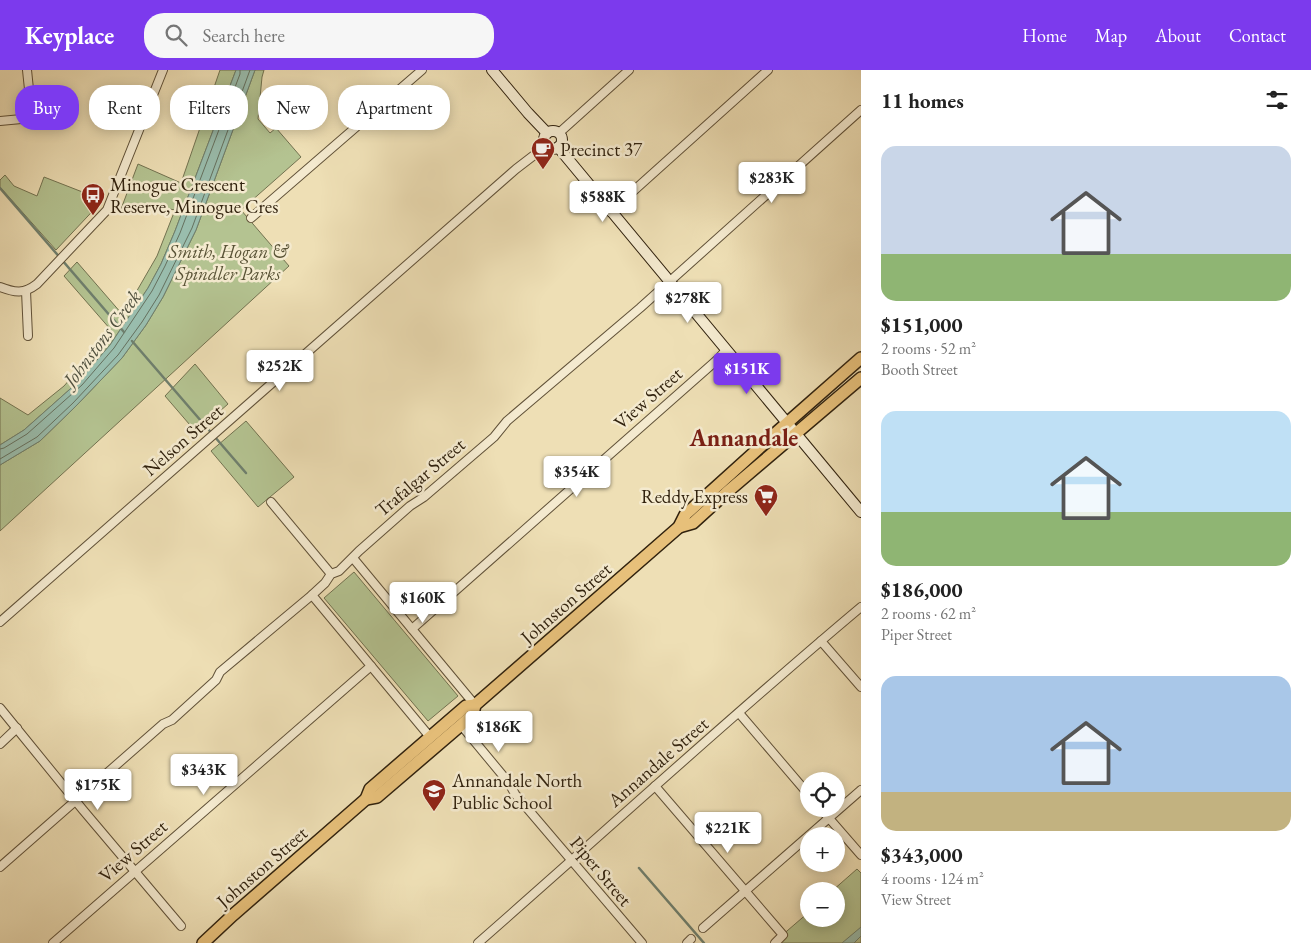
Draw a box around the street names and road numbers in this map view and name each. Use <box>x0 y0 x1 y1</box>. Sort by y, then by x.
street label: View Street <box>608 361 688 435</box>
street label: Nelson Street <box>138 398 228 482</box>
street label: Trafalgar Street <box>370 432 470 522</box>
street label: Johnston Street <box>514 557 617 651</box>
street label: Annandale Street <box>602 711 714 813</box>
street label: View Street <box>93 814 173 888</box>
street label: Johnston Street <box>210 821 313 915</box>
street label: Piper Street <box>564 831 638 911</box>

